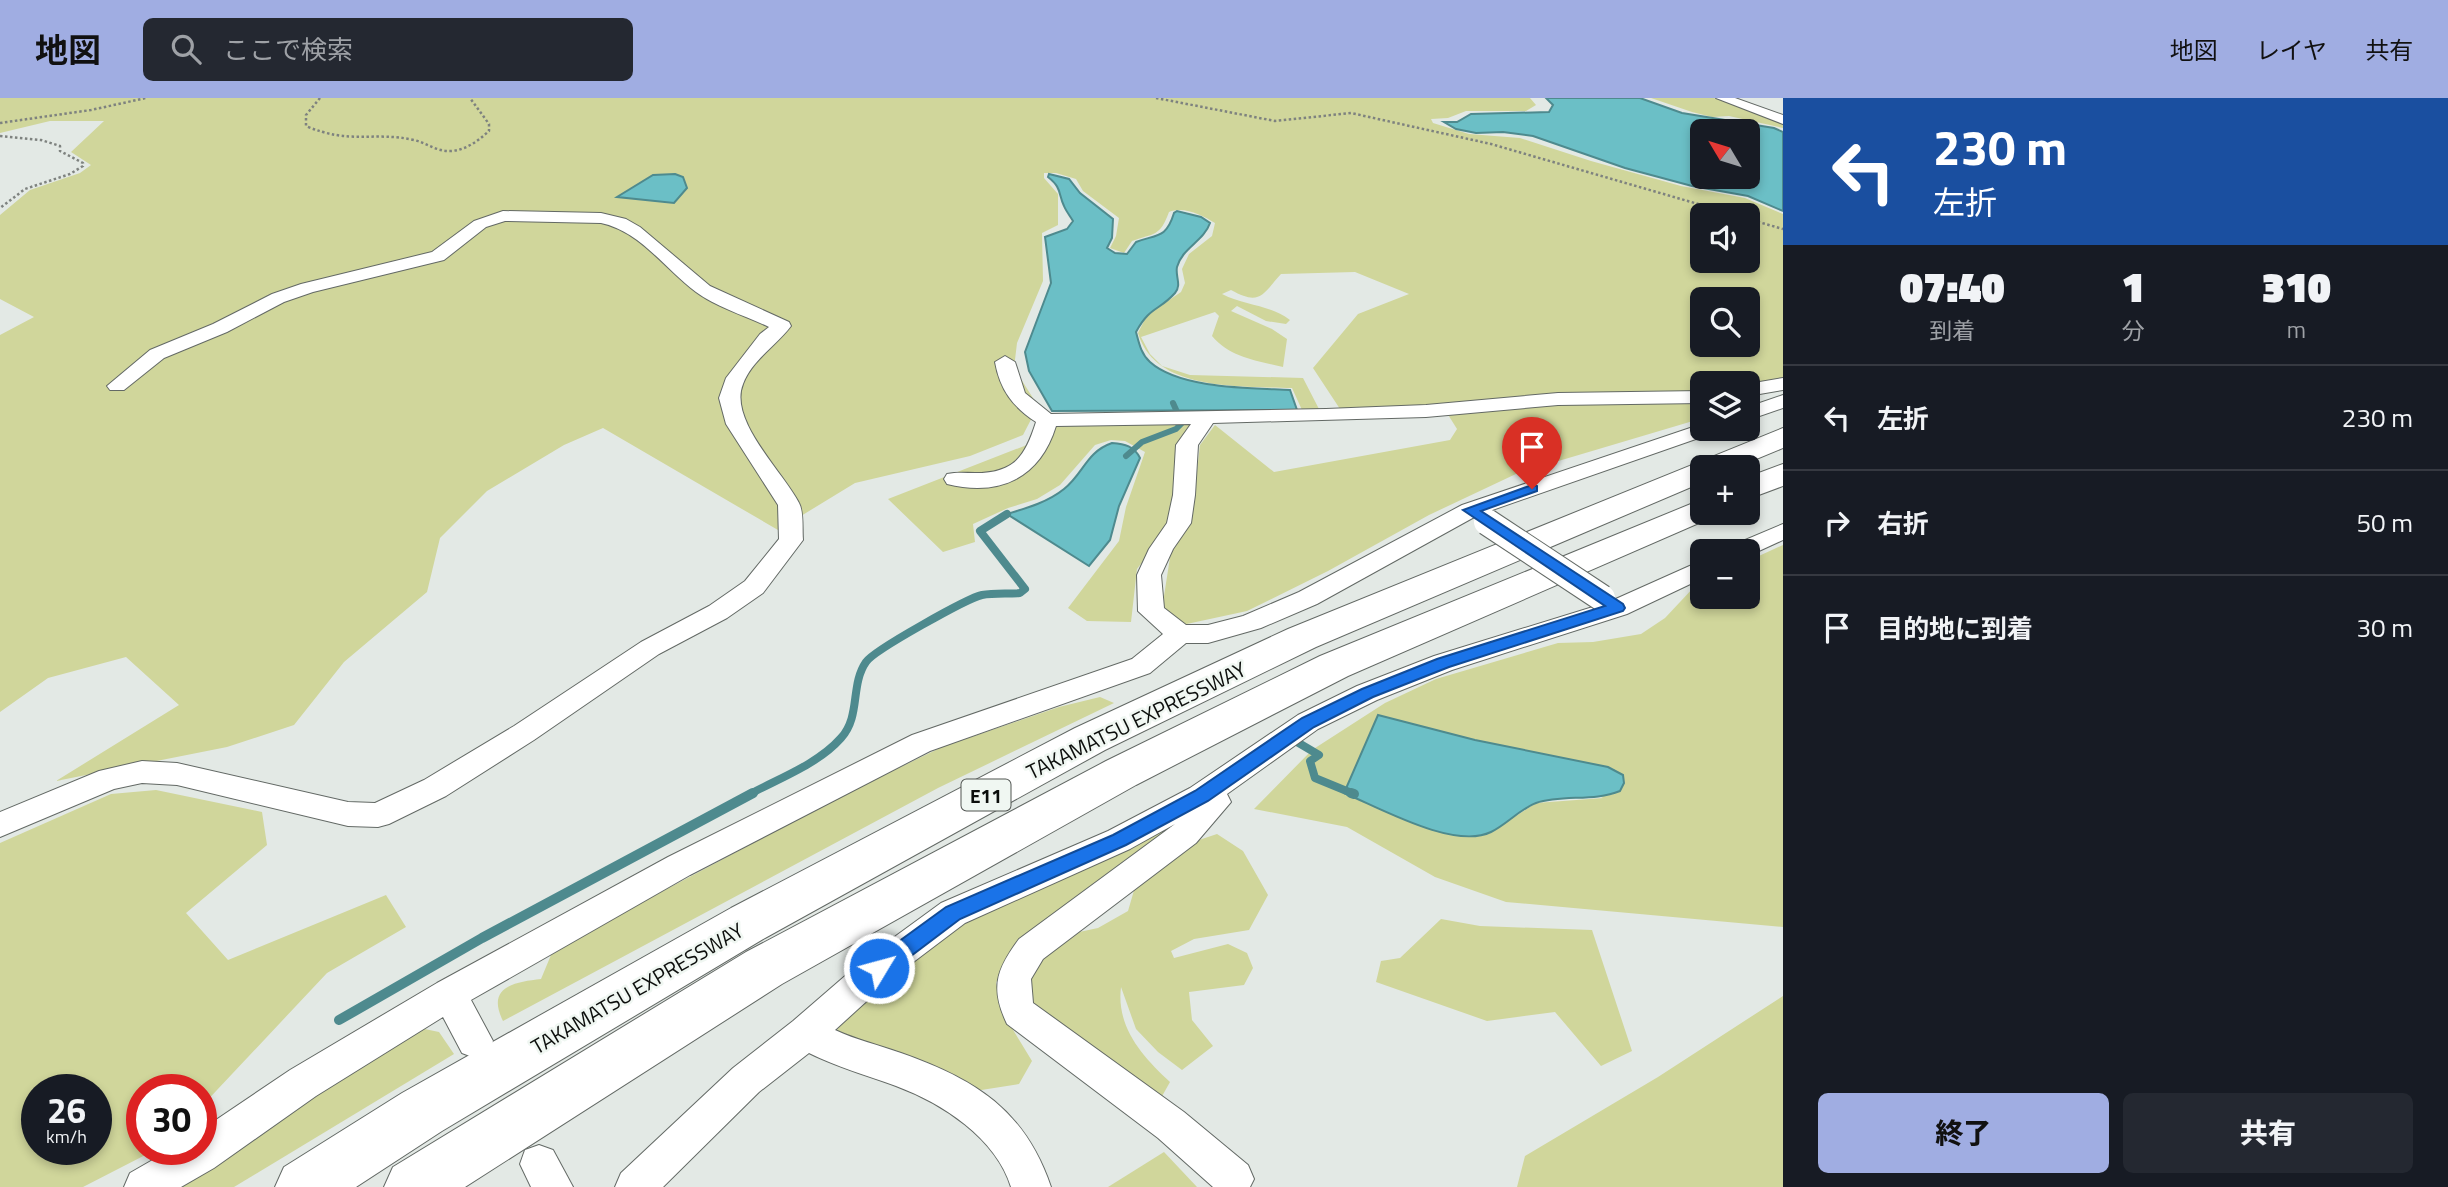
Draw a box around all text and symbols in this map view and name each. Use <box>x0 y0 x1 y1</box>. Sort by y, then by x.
search box <box>143 18 633 81</box>
text: 地図 <box>35 25 101 75</box>
icon: search <box>167 30 205 68</box>
text: ここで検索 <box>223 30 353 69</box>
text: 地図 <box>2170 32 2218 68</box>
text: レイヤ <box>2256 32 2327 68</box>
text: 共有 <box>2365 32 2413 68</box>
text: 230 m <box>1933 109 2067 184</box>
north arrow <box>1690 119 1760 189</box>
map controls <box>1690 119 1760 609</box>
icon: left <box>1818 126 1909 217</box>
text: 左折 <box>1933 178 1997 226</box>
button: sound <box>1690 203 1760 273</box>
text: 07:40 <box>1900 254 2005 318</box>
text: 1 <box>2122 254 2145 318</box>
text: 310 <box>2262 254 2331 318</box>
button: search <box>1690 287 1760 357</box>
text: m <box>2287 312 2306 347</box>
text: 到着 <box>1929 313 1975 348</box>
text: 分 <box>2122 313 2145 348</box>
button: layers <box>1690 371 1760 441</box>
text: 230 m <box>2342 398 2413 437</box>
icon: left <box>1818 399 1856 437</box>
text: 左折 <box>1877 399 1929 438</box>
pin <box>1502 417 1562 489</box>
icon: arrive <box>1513 428 1551 466</box>
button: + <box>1690 455 1760 525</box>
text: 50 m <box>2356 503 2413 542</box>
icon: right <box>1818 504 1856 542</box>
text: 右折 <box>1877 504 1929 543</box>
button: − <box>1690 539 1760 609</box>
text: 30 m <box>2356 608 2413 647</box>
icon: arrive <box>1818 609 1856 647</box>
text: 目的地に到着 <box>1877 609 2033 648</box>
street label: TAKAMATSU EXPRESSWAY <box>1021 653 1252 787</box>
road number: E11 <box>962 780 1010 810</box>
street label: TAKAMATSU EXPRESSWAY <box>525 914 750 1062</box>
position arrow <box>842 931 916 1005</box>
speed limit sign: 30 <box>126 1074 217 1165</box>
text: 26 <box>47 1083 86 1137</box>
button: 終了 <box>1818 1093 2109 1173</box>
button: 共有 <box>2123 1093 2413 1173</box>
text: km/h <box>46 1123 87 1150</box>

